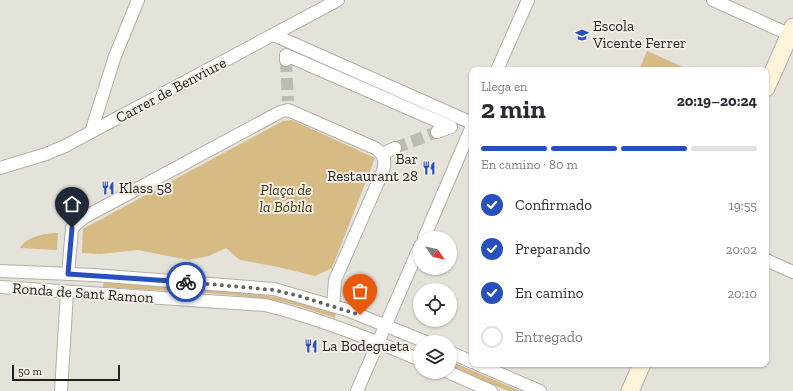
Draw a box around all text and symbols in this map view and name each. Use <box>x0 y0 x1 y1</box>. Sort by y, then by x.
place label: Escola Vicente Ferrer <box>592 17 686 52</box>
school or university icon: Escola Vicente Ferrer <box>574 27 590 43</box>
street label: Carrer de Benviure <box>113 53 229 127</box>
text: Llega en <box>481 79 528 94</box>
text: 20:19–20:24 <box>677 92 757 110</box>
text: 2 min <box>481 93 546 125</box>
place label: Bar Restaurant 28 <box>327 150 418 185</box>
text: En camino · 80 m <box>481 157 578 172</box>
restaurant icon: Bar Restaurant 28 <box>421 160 437 176</box>
place label: Klass 58 <box>119 179 172 197</box>
restaurant icon: Klass 58 <box>100 180 116 196</box>
park label: Plaça de la Bóbila <box>259 181 313 216</box>
pin <box>55 187 89 228</box>
icon: home <box>61 193 83 215</box>
icon: check <box>481 194 503 216</box>
text: Confirmado <box>515 196 592 214</box>
text: 19:55 <box>729 198 757 213</box>
north arrow <box>413 231 457 275</box>
map controls <box>413 231 457 379</box>
icon: check <box>481 238 503 260</box>
text: Preparando <box>515 240 591 258</box>
text: 20:02 <box>726 242 757 257</box>
courier <box>166 262 206 302</box>
icon: bike <box>175 271 197 293</box>
pin <box>343 274 377 315</box>
street label: Ronda de Sant Ramon <box>12 279 155 307</box>
icon: bag <box>349 280 371 302</box>
icon: check <box>481 282 503 304</box>
button: locate <box>413 283 457 327</box>
text: En camino <box>515 284 583 302</box>
text: 20:10 <box>727 286 757 301</box>
text: Entregado <box>515 328 583 346</box>
button: layers <box>413 335 457 379</box>
place label: La Bodegueta <box>322 337 409 355</box>
restaurant icon: La Bodegueta <box>303 338 319 354</box>
scale bar <box>12 363 120 382</box>
text: 50 m <box>18 365 42 378</box>

